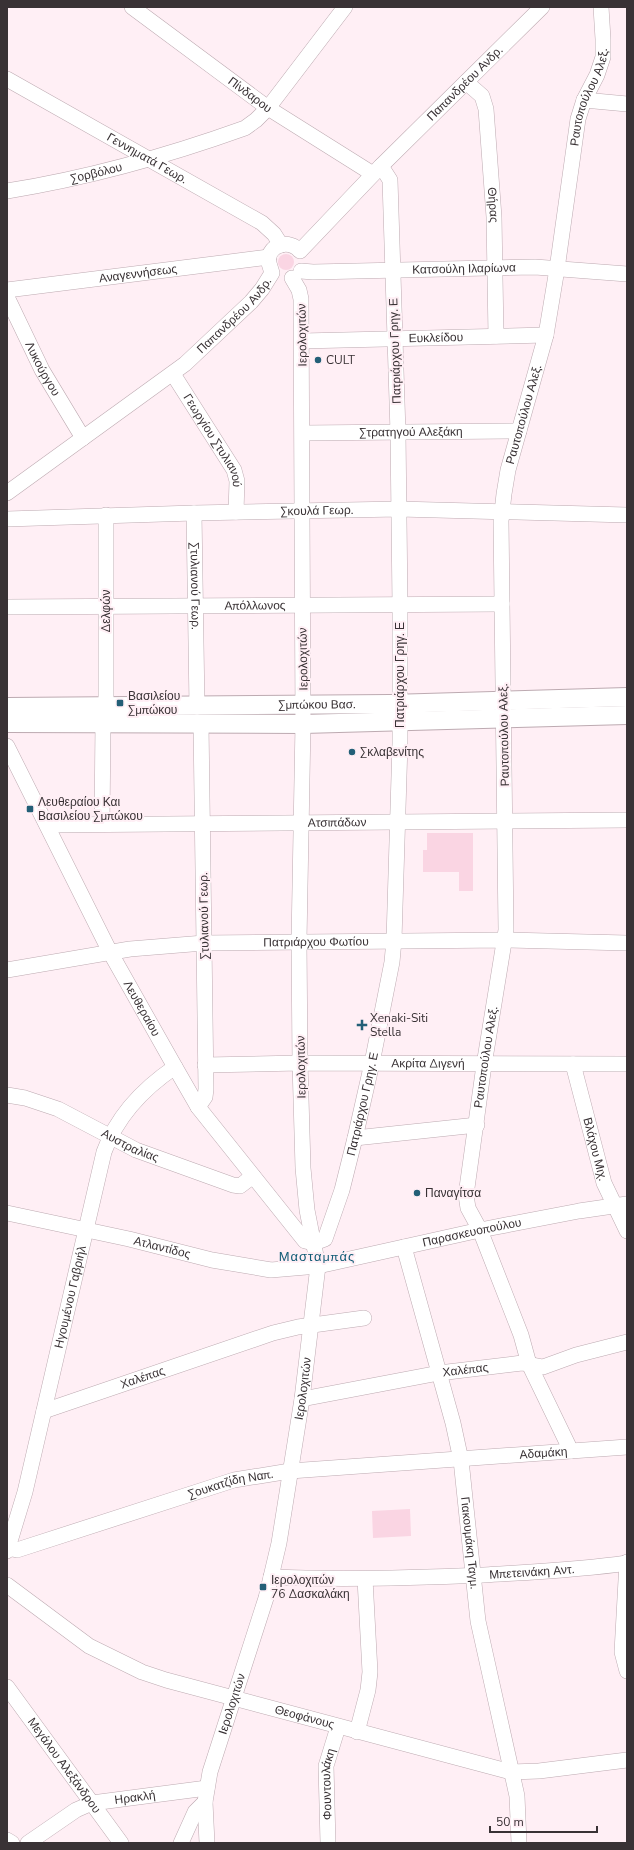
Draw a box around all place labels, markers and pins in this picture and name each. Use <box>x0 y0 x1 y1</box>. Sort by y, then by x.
place label: CULT <box>326 352 356 368</box>
marker: CULT <box>313 355 323 365</box>
place label: Βασιλείου Σμπώκου <box>128 688 180 718</box>
marker: Βασιλείου Σμπώκου <box>115 698 125 708</box>
place label: Σκλαβενίτης <box>360 744 424 760</box>
marker: Σκλαβενίτης <box>347 747 357 757</box>
place label: Λευθεραίου Και Βασιλείου Σμπώκου <box>38 794 143 824</box>
marker: Λευθεραίου Και Βασιλείου Σμπώκου <box>25 804 35 814</box>
place label: Xenaki-Siti Stella <box>370 1010 428 1040</box>
marker: Xenaki-Siti Stella <box>357 1020 367 1030</box>
place label: Παναγίτσα <box>425 1185 481 1201</box>
marker: Παναγίτσα <box>412 1188 422 1198</box>
place label: Ιερολοχιτών 76 Δασκαλάκη <box>271 1572 350 1602</box>
marker: Ιερολοχιτών 76 Δασκαλάκη <box>258 1582 268 1592</box>

